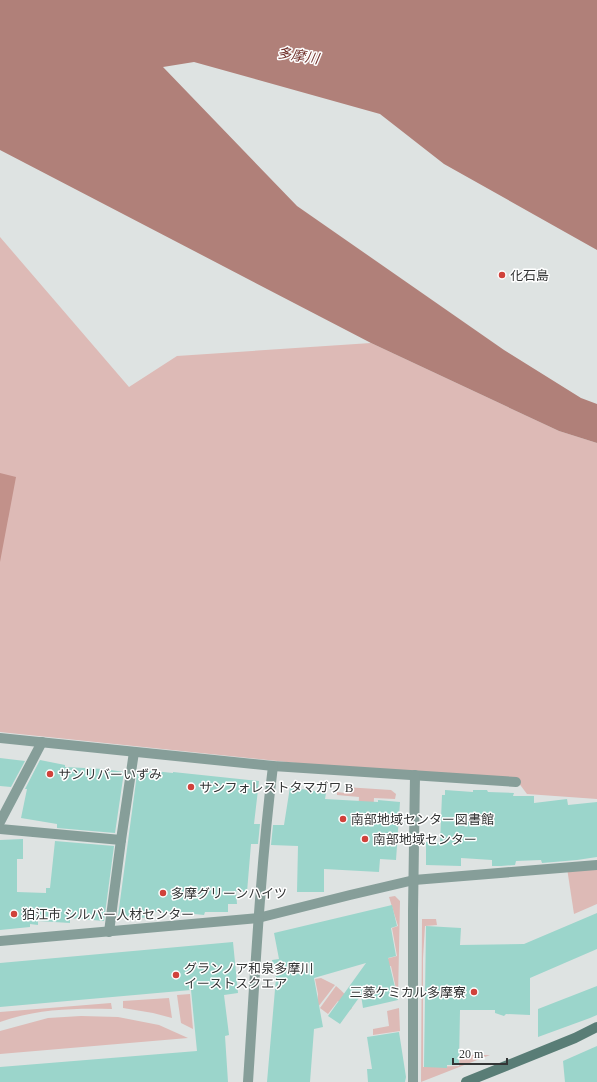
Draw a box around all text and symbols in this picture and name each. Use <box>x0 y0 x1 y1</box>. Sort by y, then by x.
water label: 多摩川 <box>276 45 322 67</box>
place label: 化石島 <box>510 268 549 283</box>
marker: 化石島 <box>497 270 507 280</box>
place label: サンリバーいずみ <box>58 767 162 782</box>
marker: サンリバーいずみ <box>45 769 55 779</box>
place label: サンフォレストタマガワ B <box>199 780 354 795</box>
marker: サンフォレストタマガワ B <box>186 782 196 792</box>
place label: 南部地域センター図書館 <box>351 812 494 827</box>
marker: 南部地域センター図書館 <box>338 814 348 824</box>
place label: 南部地域センター <box>373 832 477 847</box>
marker: 南部地域センター <box>360 834 370 844</box>
place label: 多摩グリーンハイツ <box>171 886 287 901</box>
marker: 多摩グリーンハイツ <box>158 888 168 898</box>
place label: 狛江市 シルバー人材センター <box>22 907 194 922</box>
marker: 狛江市 シルバー人材センター <box>9 909 19 919</box>
place label: グランノア和泉多摩川 イーストスクエア <box>184 961 313 991</box>
marker: グランノア和泉多摩川 イーストスクエア <box>171 970 181 980</box>
place label: 三菱ケミカル多摩寮 <box>349 985 466 1000</box>
marker: 三菱ケミカル多摩寮 <box>469 987 479 997</box>
scale bar <box>453 1040 507 1066</box>
text: 20 m <box>459 1047 484 1061</box>

